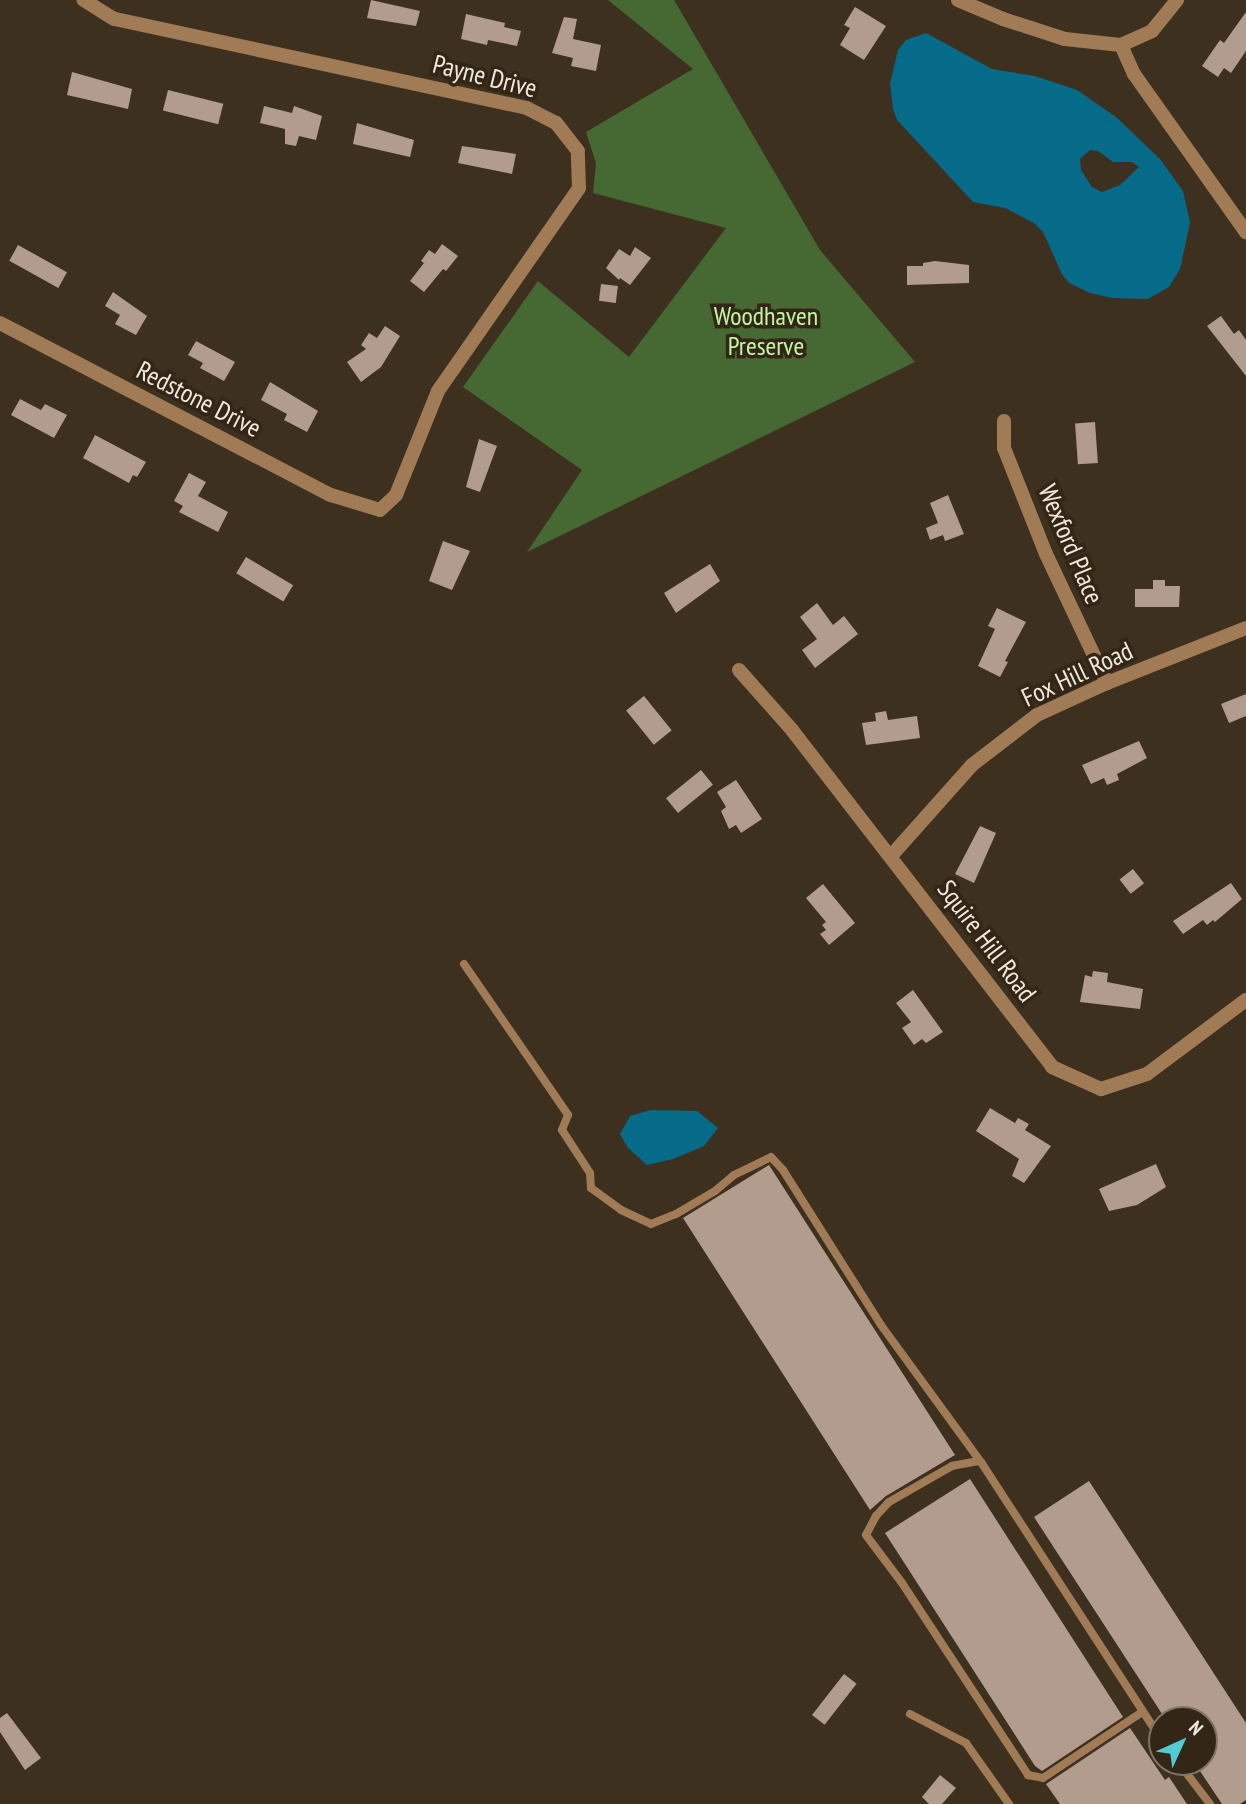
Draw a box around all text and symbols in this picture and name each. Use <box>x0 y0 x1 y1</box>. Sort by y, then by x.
street label: Payne Drive <box>430 48 540 104</box>
park label: Woodhaven Preserve <box>714 300 818 362</box>
street label: Redstone Drive <box>132 354 266 444</box>
street label: Wexford Place <box>1032 480 1110 608</box>
street label: Fox Hill Road <box>1016 635 1138 713</box>
street label: Squire Hill Road <box>931 874 1043 1008</box>
north arrow <box>1148 1706 1218 1776</box>
text: N <box>1184 1715 1209 1740</box>

